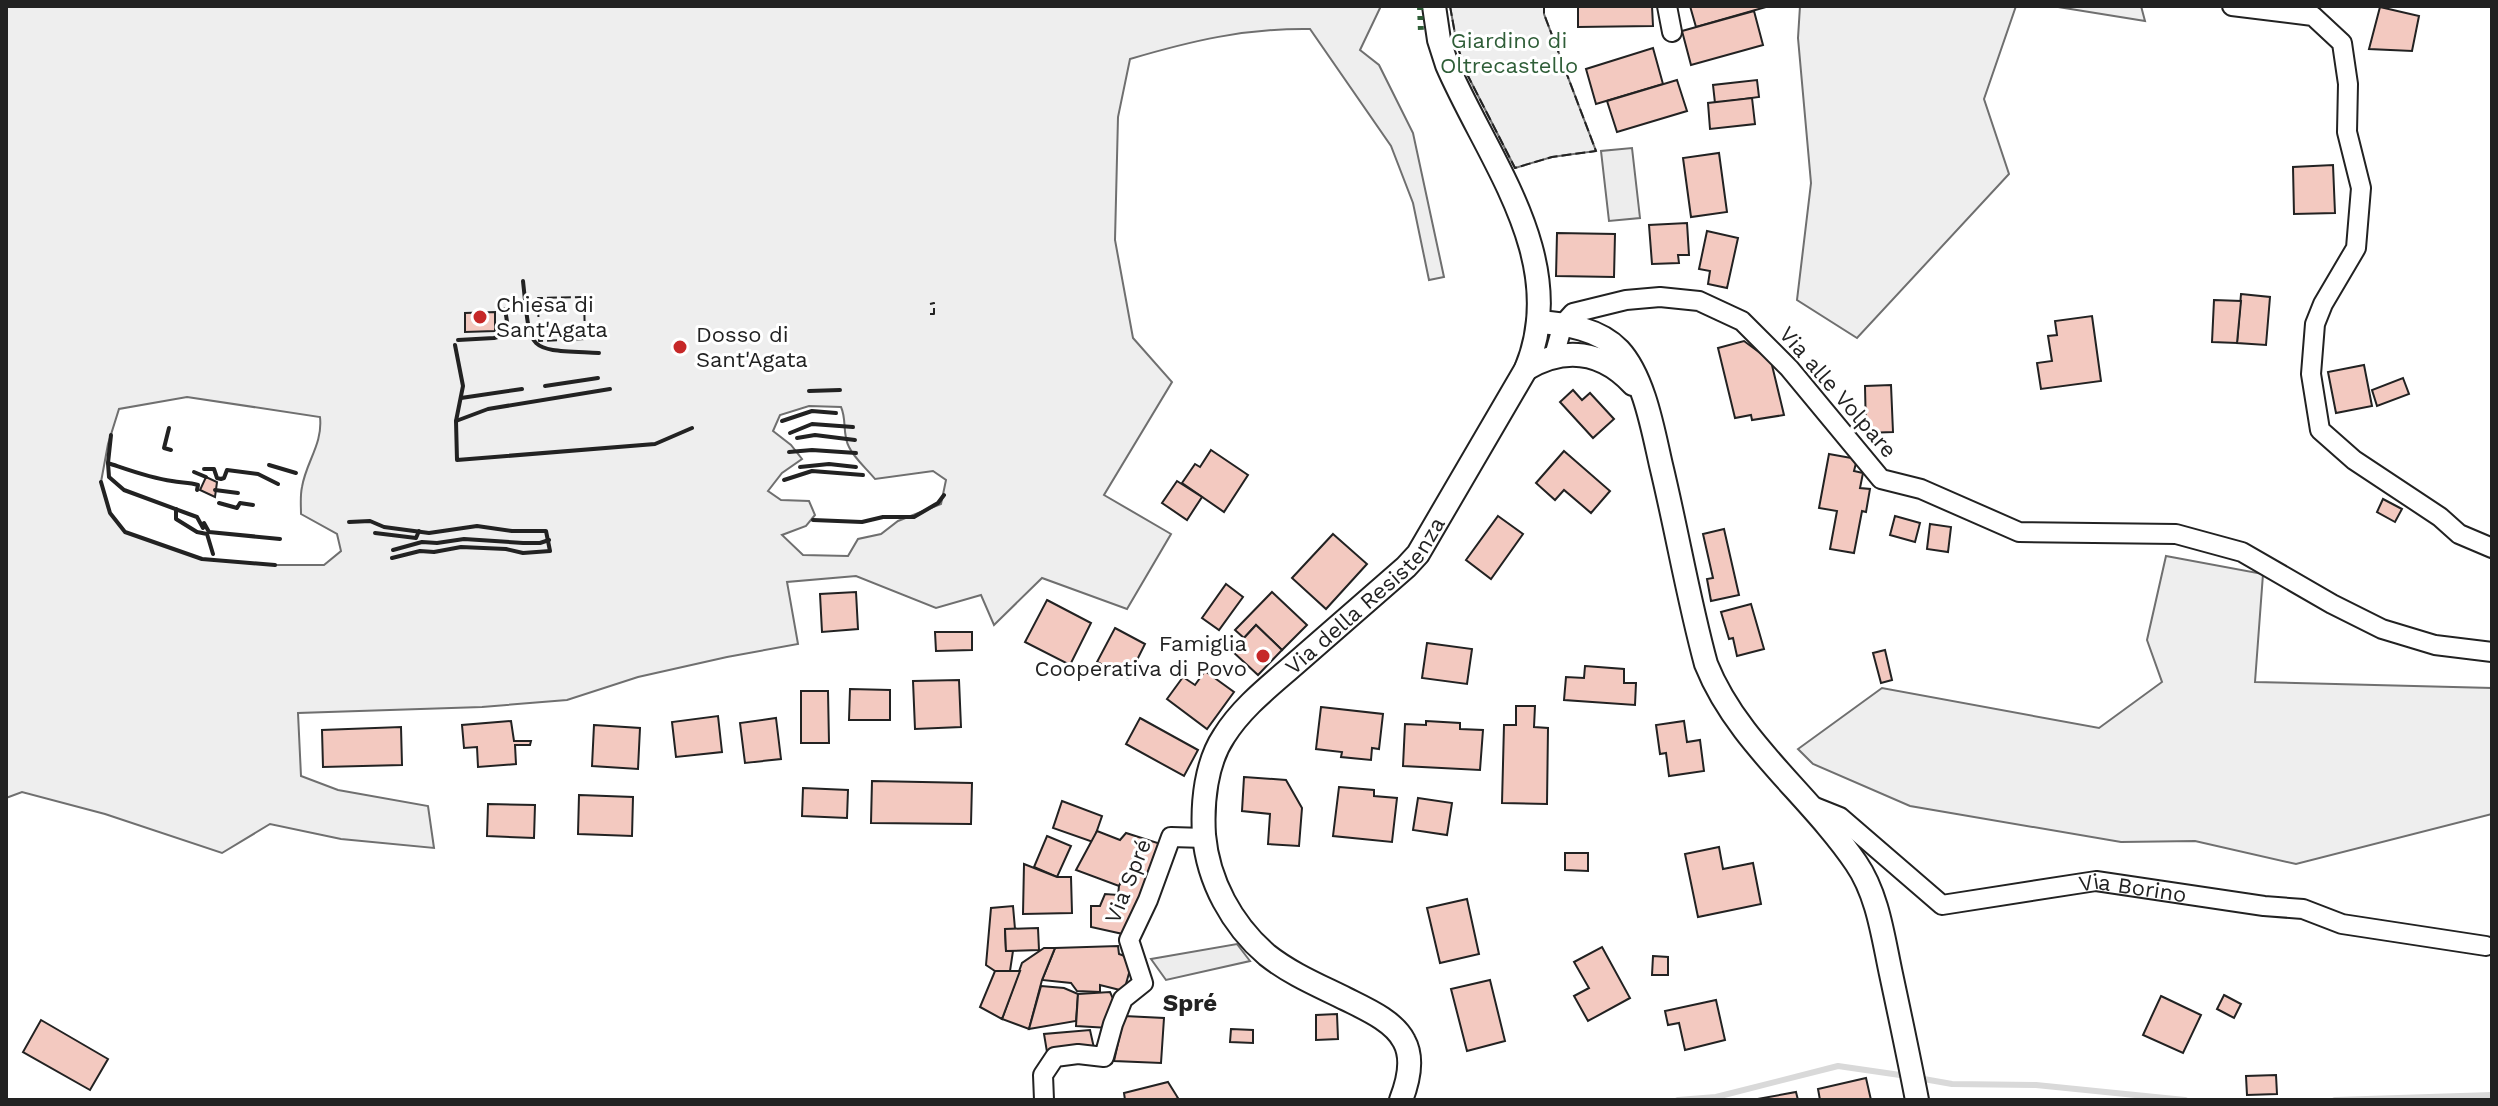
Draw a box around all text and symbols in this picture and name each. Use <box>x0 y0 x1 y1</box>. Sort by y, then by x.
park label: Giardino di Oltrecastello <box>1440 28 1578 78</box>
place label: Chiesa di Sant'Agata <box>496 292 608 342</box>
marker: Chiesa di Sant'Agata <box>471 308 489 326</box>
street label: Via alle Volpare <box>1774 321 1902 463</box>
place label: Dosso di Sant'Agata <box>696 322 808 372</box>
marker: Dosso di Sant'Agata <box>671 338 689 356</box>
street label: Via della Resistenza <box>1280 512 1449 679</box>
place label: Famiglia Cooperativa di Povo <box>1034 631 1247 681</box>
marker: Famiglia Cooperativa di Povo <box>1254 647 1272 665</box>
street label: Via Spré <box>1100 835 1156 927</box>
street label: Via Borino <box>2077 868 2188 907</box>
district label: Spré <box>1163 989 1217 1017</box>

